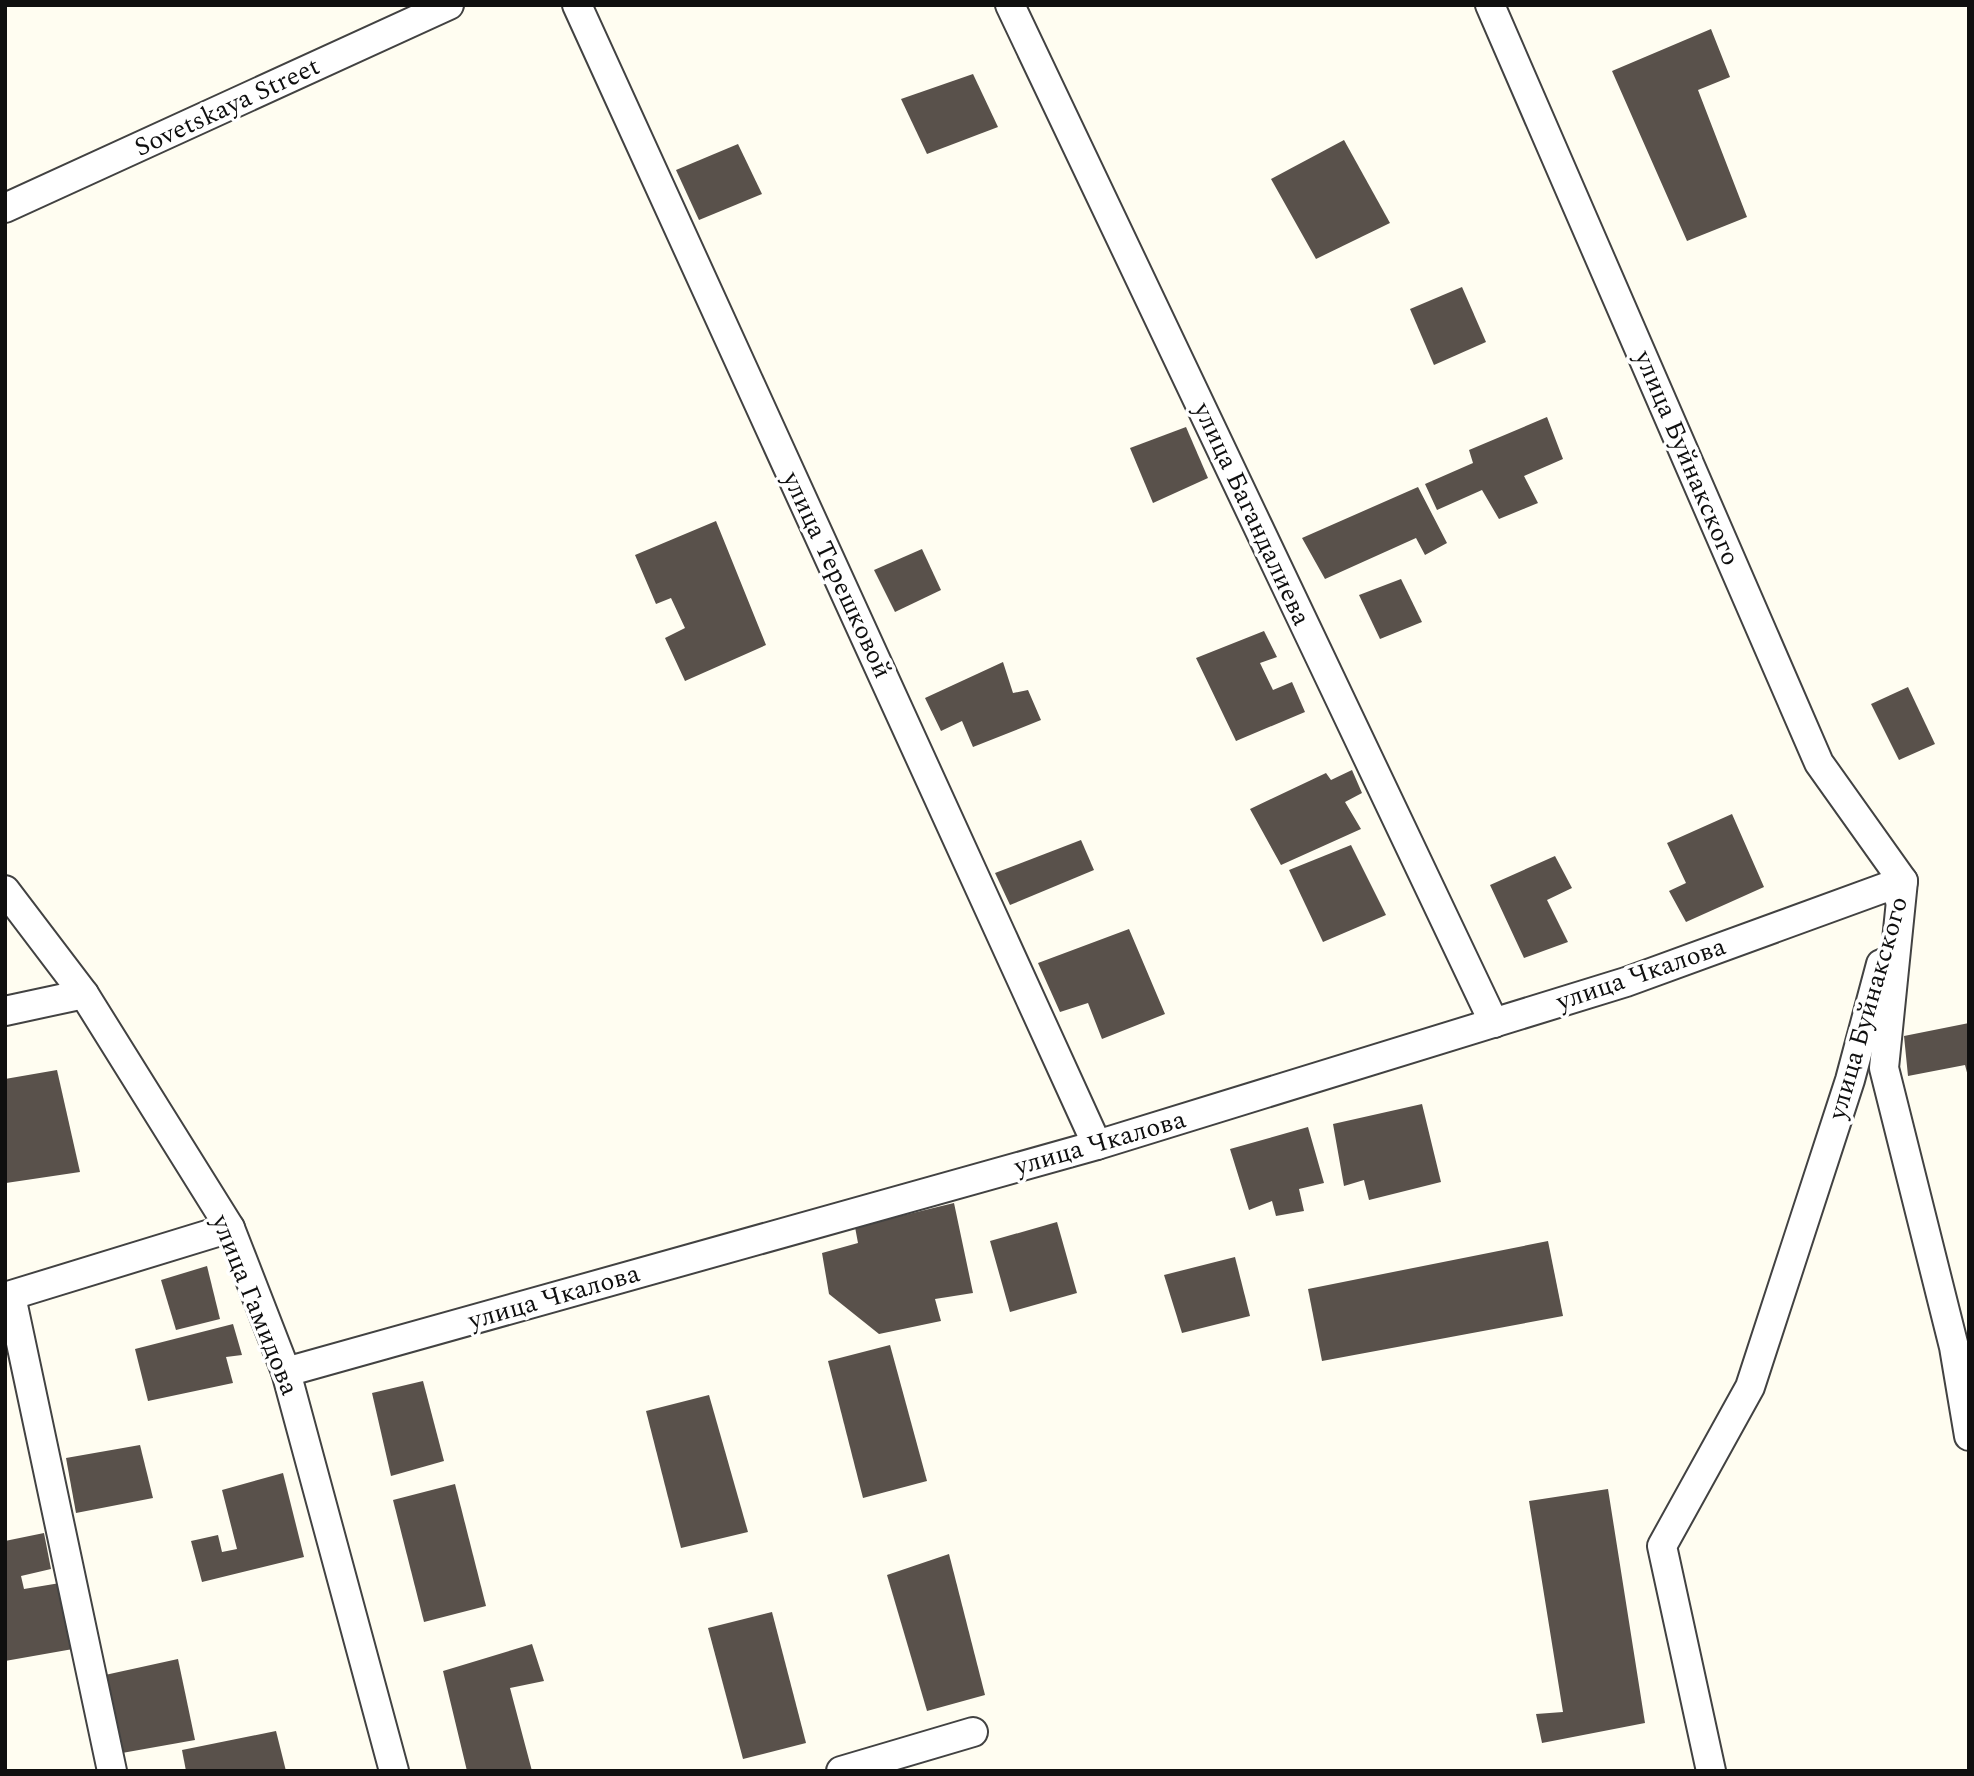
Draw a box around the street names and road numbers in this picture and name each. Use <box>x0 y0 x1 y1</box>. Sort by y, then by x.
street label: Sovetskaya Street <box>128 47 326 167</box>
street label: улица Буйнакского <box>1623 343 1750 572</box>
street label: улица Багандалиева <box>1182 395 1321 632</box>
street label: улица Терешковой <box>771 464 902 685</box>
street label: улица Буйнакского <box>1817 892 1919 1125</box>
street label: улица Чкалова <box>1550 926 1731 1022</box>
street label: улица Чкалова <box>1009 1099 1191 1187</box>
street label: улица Гамидова <box>200 1208 310 1402</box>
street label: улица Чкалова <box>463 1253 645 1341</box>

